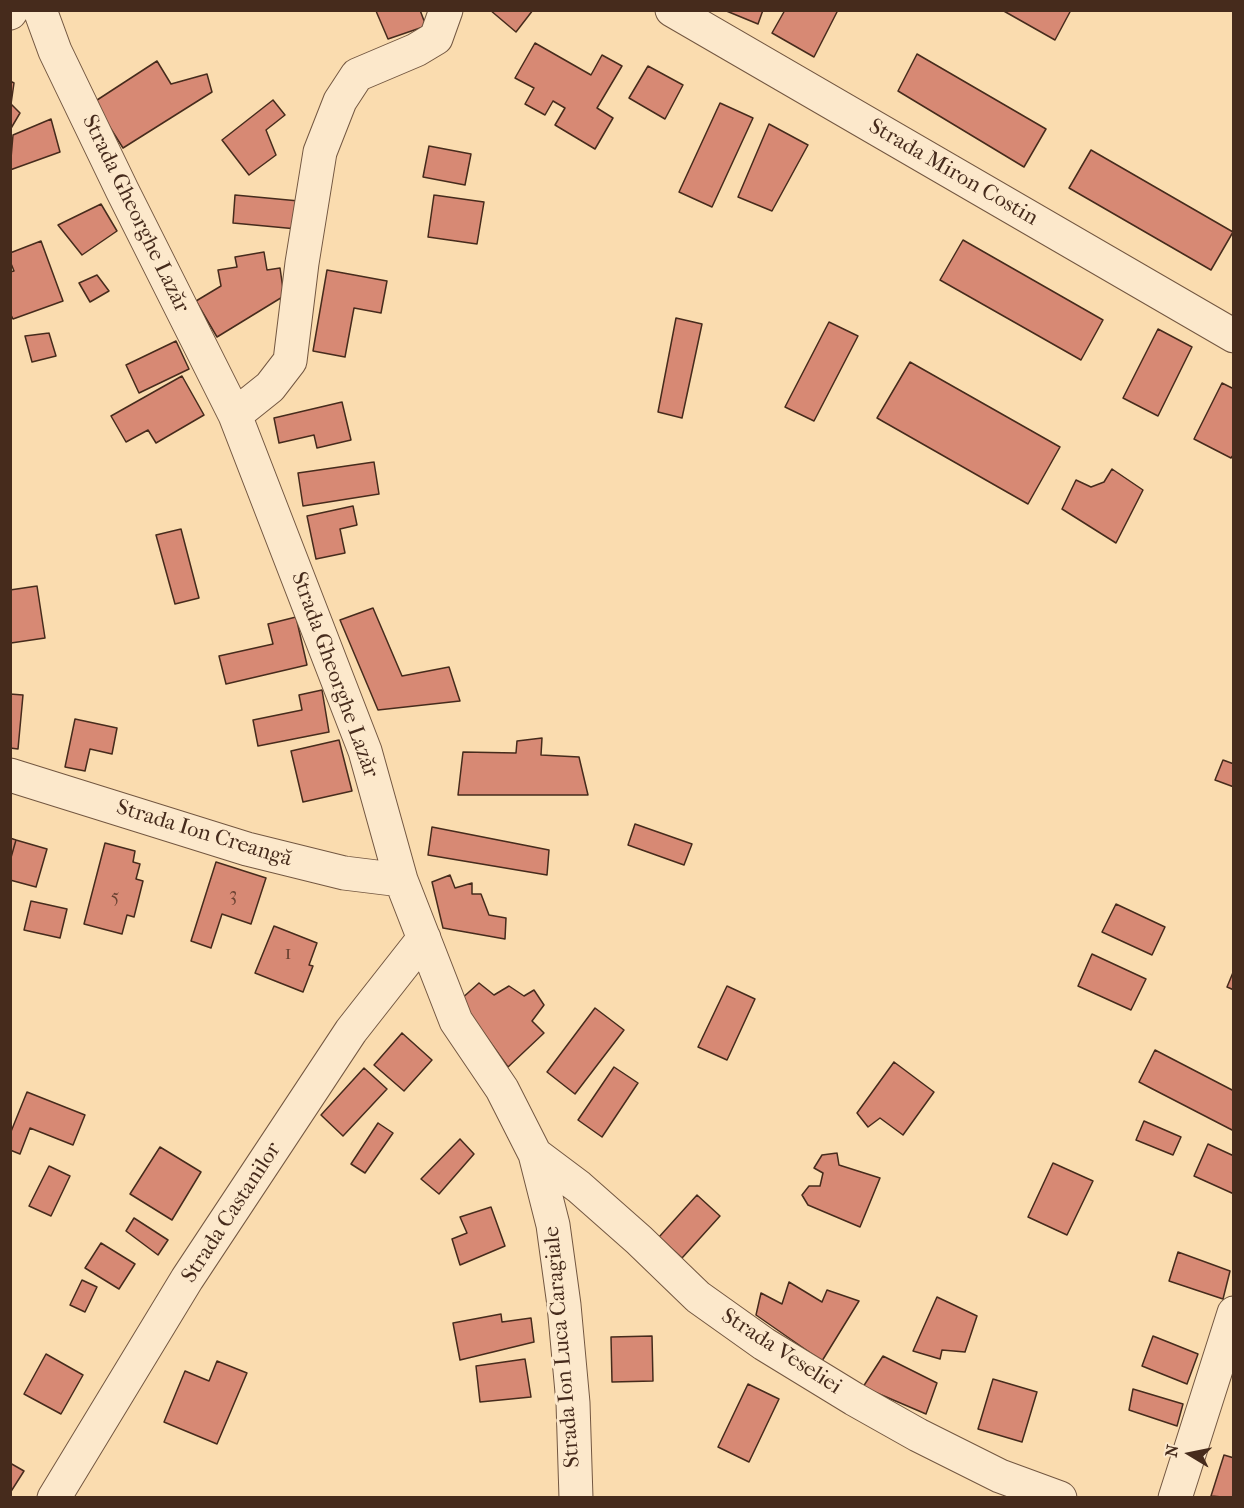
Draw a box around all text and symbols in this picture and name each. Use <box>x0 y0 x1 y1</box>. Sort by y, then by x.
street label: Strada Gheorghe Lazăr <box>76 111 194 317</box>
street label: Strada Miron Costin <box>864 114 1042 232</box>
street label: Strada Gheorghe Lazăr <box>284 569 384 781</box>
street label: Strada Ion Creangă <box>113 795 295 873</box>
house number: 3 <box>229 884 237 908</box>
house number: 5 <box>111 886 119 910</box>
house number: 1 <box>284 942 292 966</box>
street label: Strada Castanilor <box>177 1138 287 1288</box>
street label: Strada Ion Luca Caragiale <box>539 1225 587 1469</box>
street label: Strada Veseliei <box>716 1303 846 1401</box>
north arrow <box>1160 1424 1220 1484</box>
text: N <box>1161 1443 1182 1458</box>

